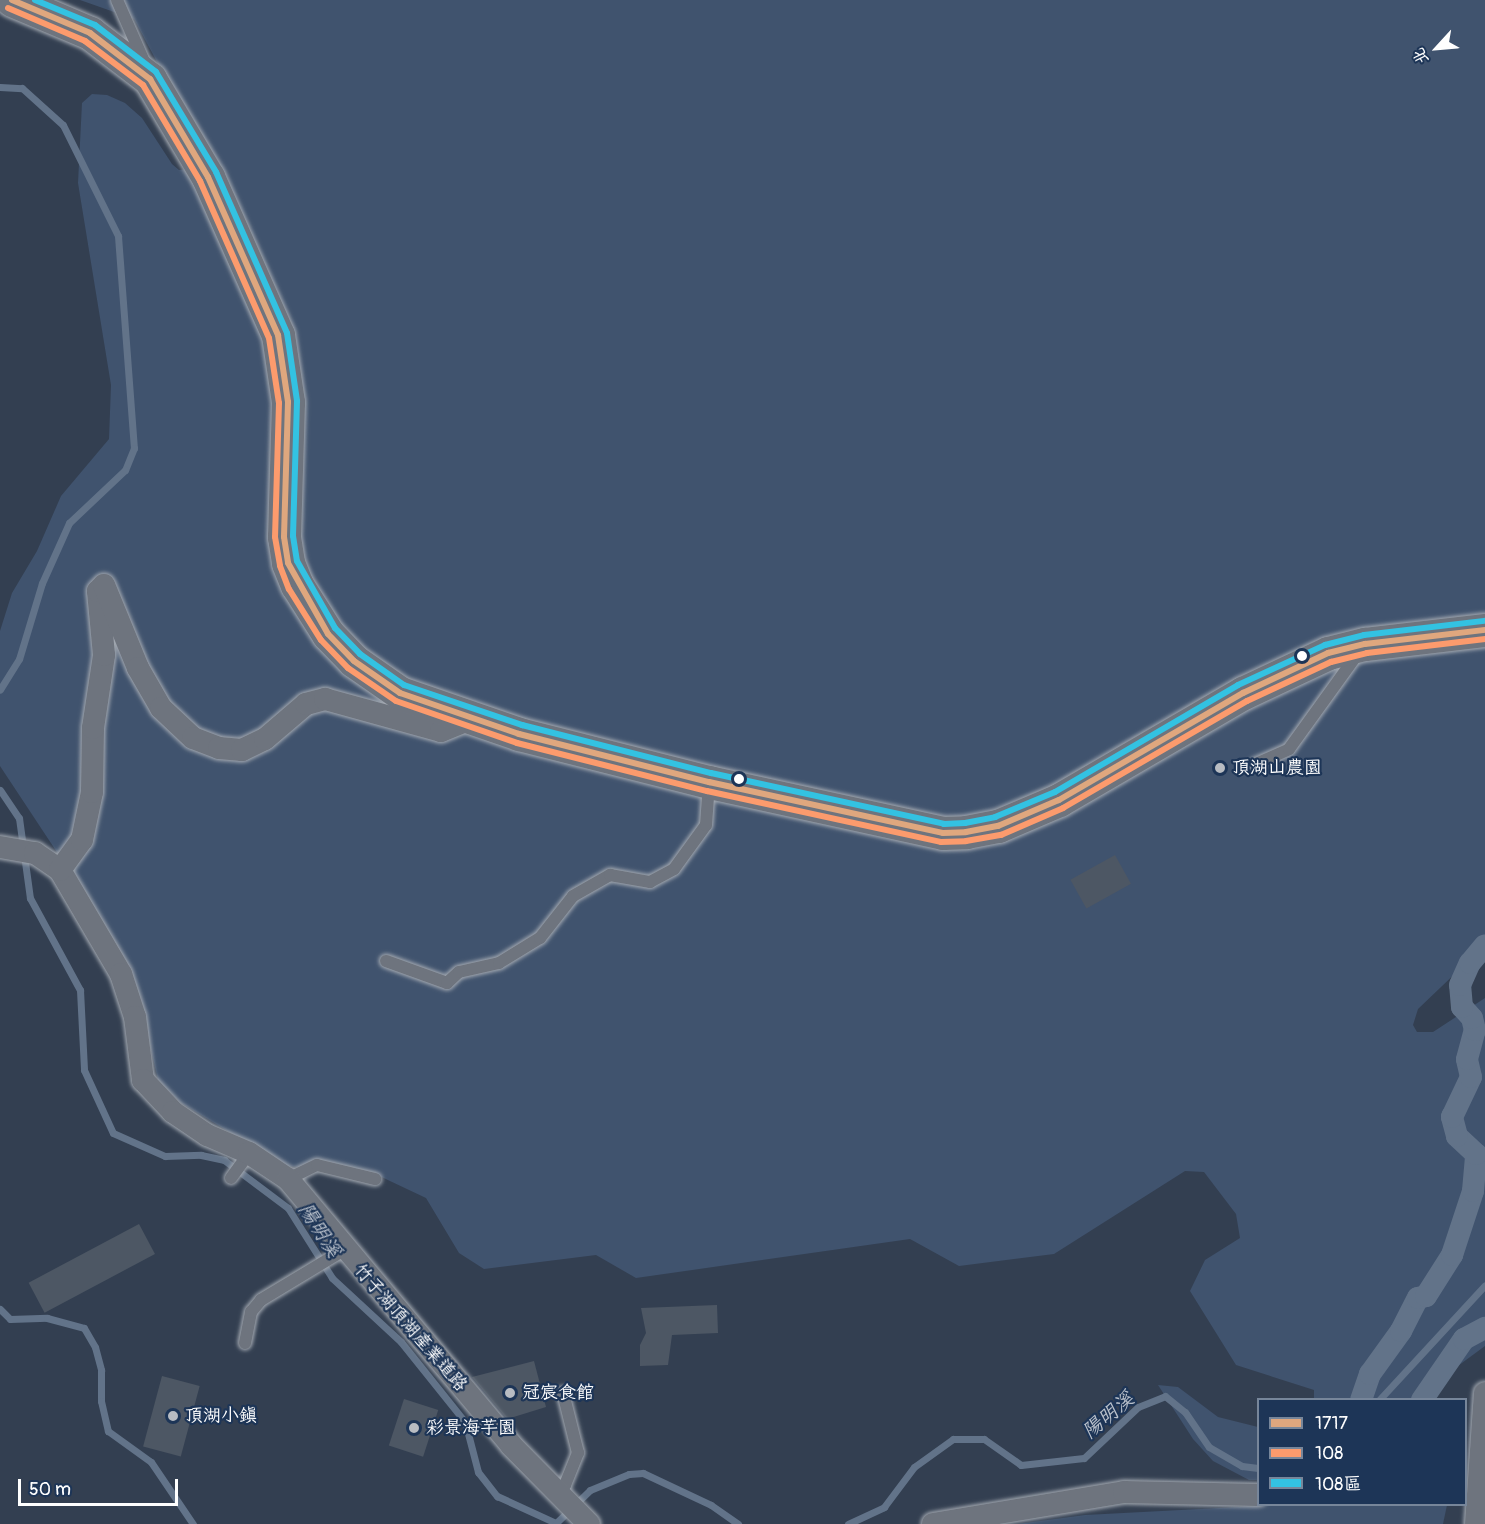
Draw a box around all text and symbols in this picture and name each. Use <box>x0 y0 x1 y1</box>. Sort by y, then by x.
north arrow <box>1407 18 1467 78</box>
text: 北 <box>1408 44 1433 67</box>
unlabelled marker <box>1296 650 1308 662</box>
place label: 頂湖山農園 <box>1232 757 1322 779</box>
marker: 頂湖山農園 <box>1213 761 1227 775</box>
unlabelled marker <box>733 773 745 785</box>
water label: 陽明溪 <box>294 1198 346 1262</box>
street label: 竹子湖頂湖產業道路 <box>349 1260 471 1396</box>
place label: 冠宸食館 <box>522 1382 594 1404</box>
marker: 冠宸食館 <box>503 1386 517 1400</box>
water label: 陽明溪 <box>1077 1387 1139 1443</box>
legend <box>1257 1398 1467 1506</box>
place label: 頂湖小鎮 <box>185 1405 257 1427</box>
marker: 頂湖小鎮 <box>166 1409 180 1423</box>
text: 1717 <box>1315 1412 1348 1435</box>
place label: 彩景海芋園 <box>426 1417 516 1439</box>
marker: 彩景海芋園 <box>407 1421 421 1435</box>
text: 108 <box>1315 1442 1343 1465</box>
scale bar <box>21 1467 182 1505</box>
text: 108區 <box>1315 1473 1361 1496</box>
text: 50 m <box>29 1478 71 1501</box>

